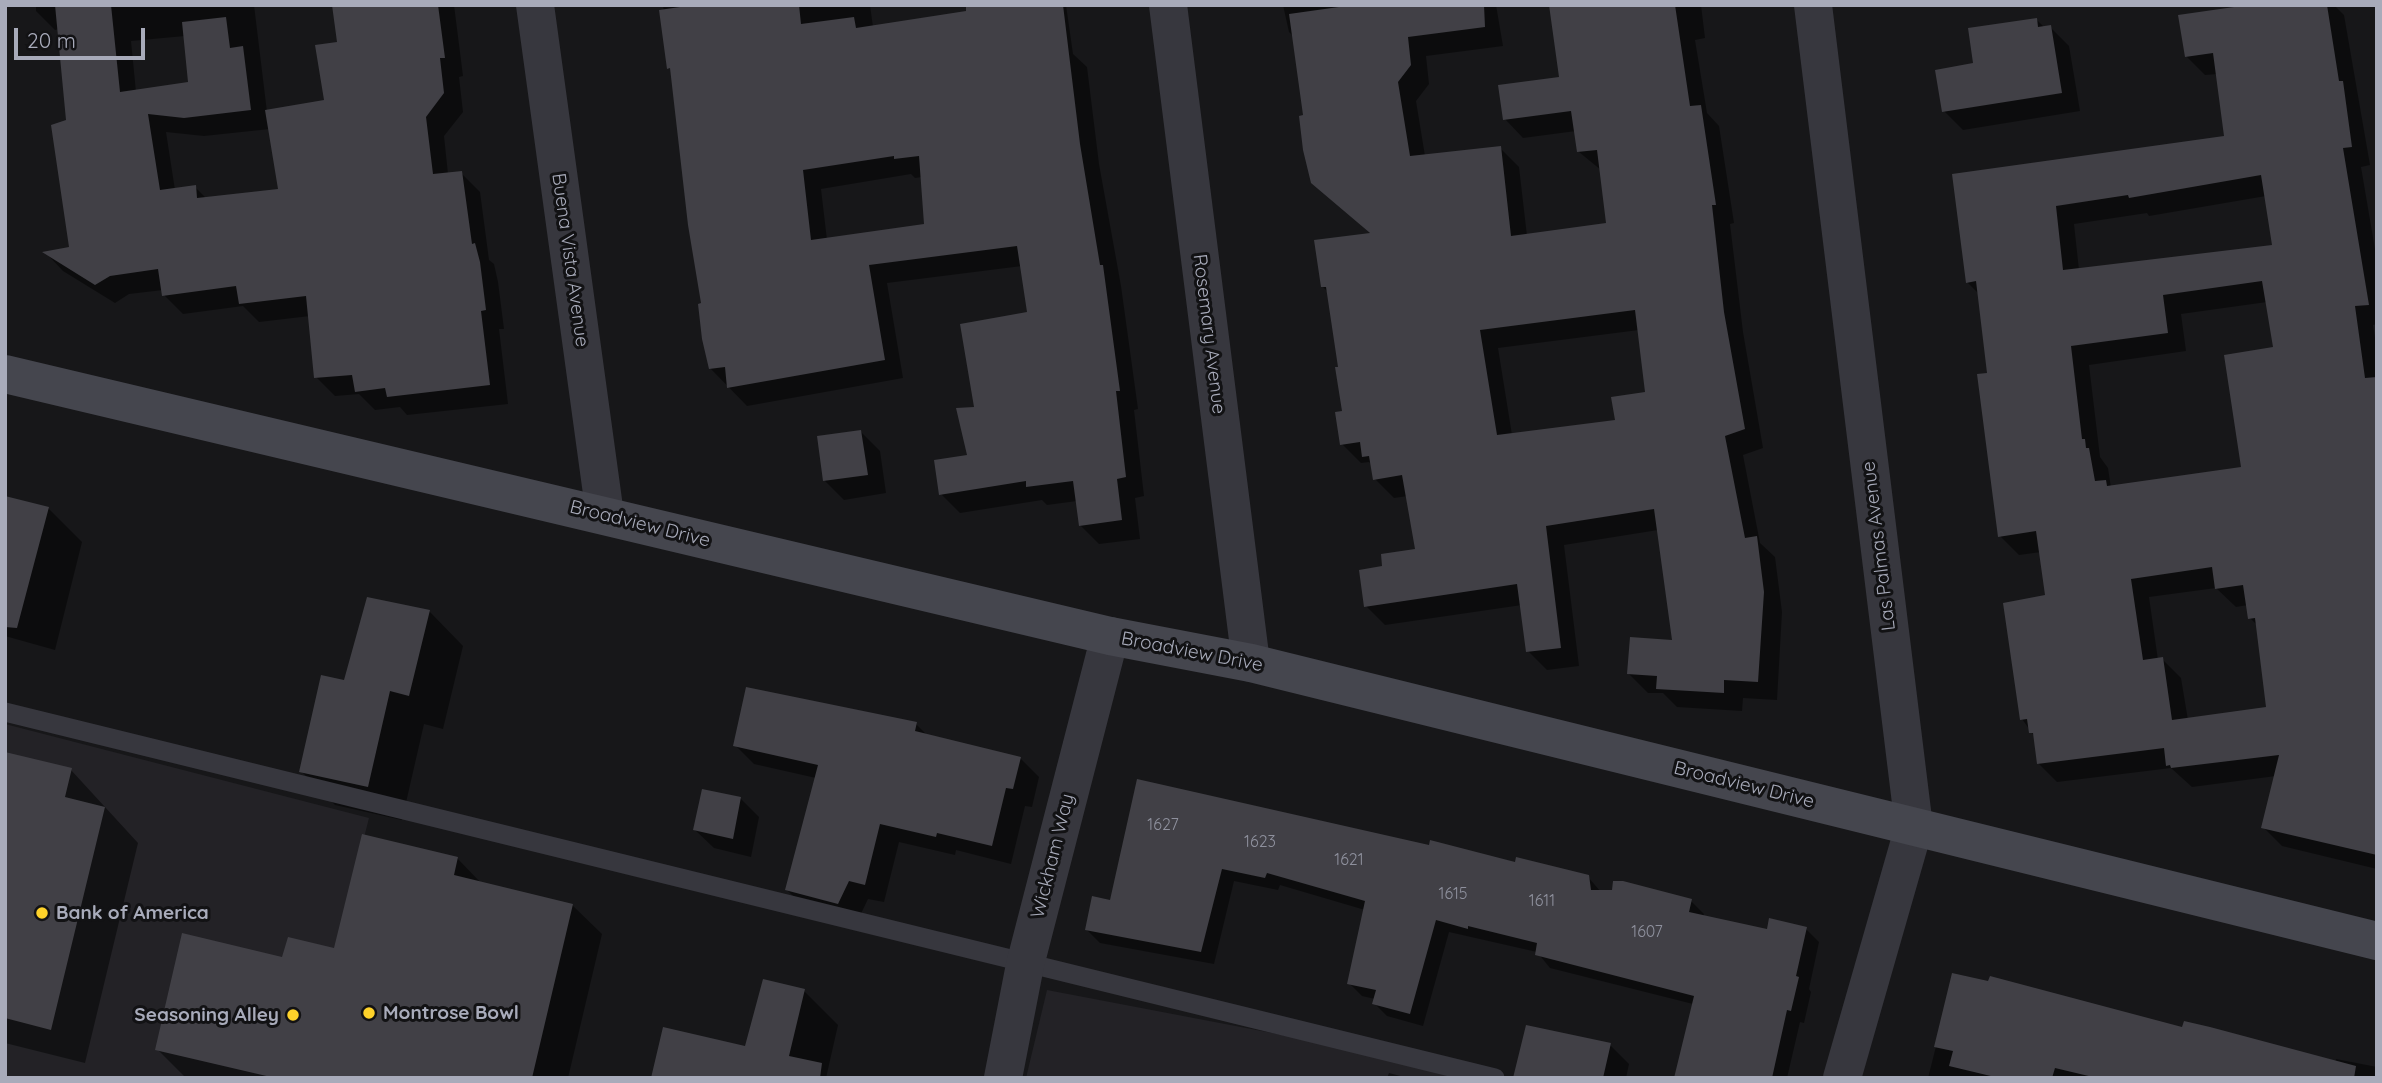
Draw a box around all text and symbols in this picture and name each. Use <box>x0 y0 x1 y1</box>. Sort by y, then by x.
scale bar <box>18 14 149 58</box>
text: 20 m <box>27 27 76 53</box>
street label: Buena Vista Avenue <box>547 172 593 348</box>
street label: Rosemary Avenue <box>1188 253 1230 415</box>
street label: Las Palmas Avenue <box>1857 460 1901 632</box>
street label: Broadview Drive <box>567 496 713 552</box>
street label: Broadview Drive <box>1119 627 1265 677</box>
street label: Broadview Drive <box>1671 757 1817 813</box>
street label: Wickham Way <box>1026 791 1080 921</box>
house number: 1627 <box>1147 815 1179 835</box>
house number: 1623 <box>1244 832 1276 852</box>
house number: 1621 <box>1334 850 1364 870</box>
house number: 1615 <box>1438 884 1468 904</box>
house number: 1611 <box>1529 891 1555 911</box>
place label: Bank of America <box>56 902 209 924</box>
marker: Bank of America <box>34 905 50 921</box>
house number: 1607 <box>1631 922 1663 942</box>
place label: Montrose Bowl <box>383 1002 519 1024</box>
place label: Seasoning Alley <box>134 1004 279 1026</box>
marker: Montrose Bowl <box>361 1005 377 1021</box>
marker: Seasoning Alley <box>285 1007 301 1023</box>

